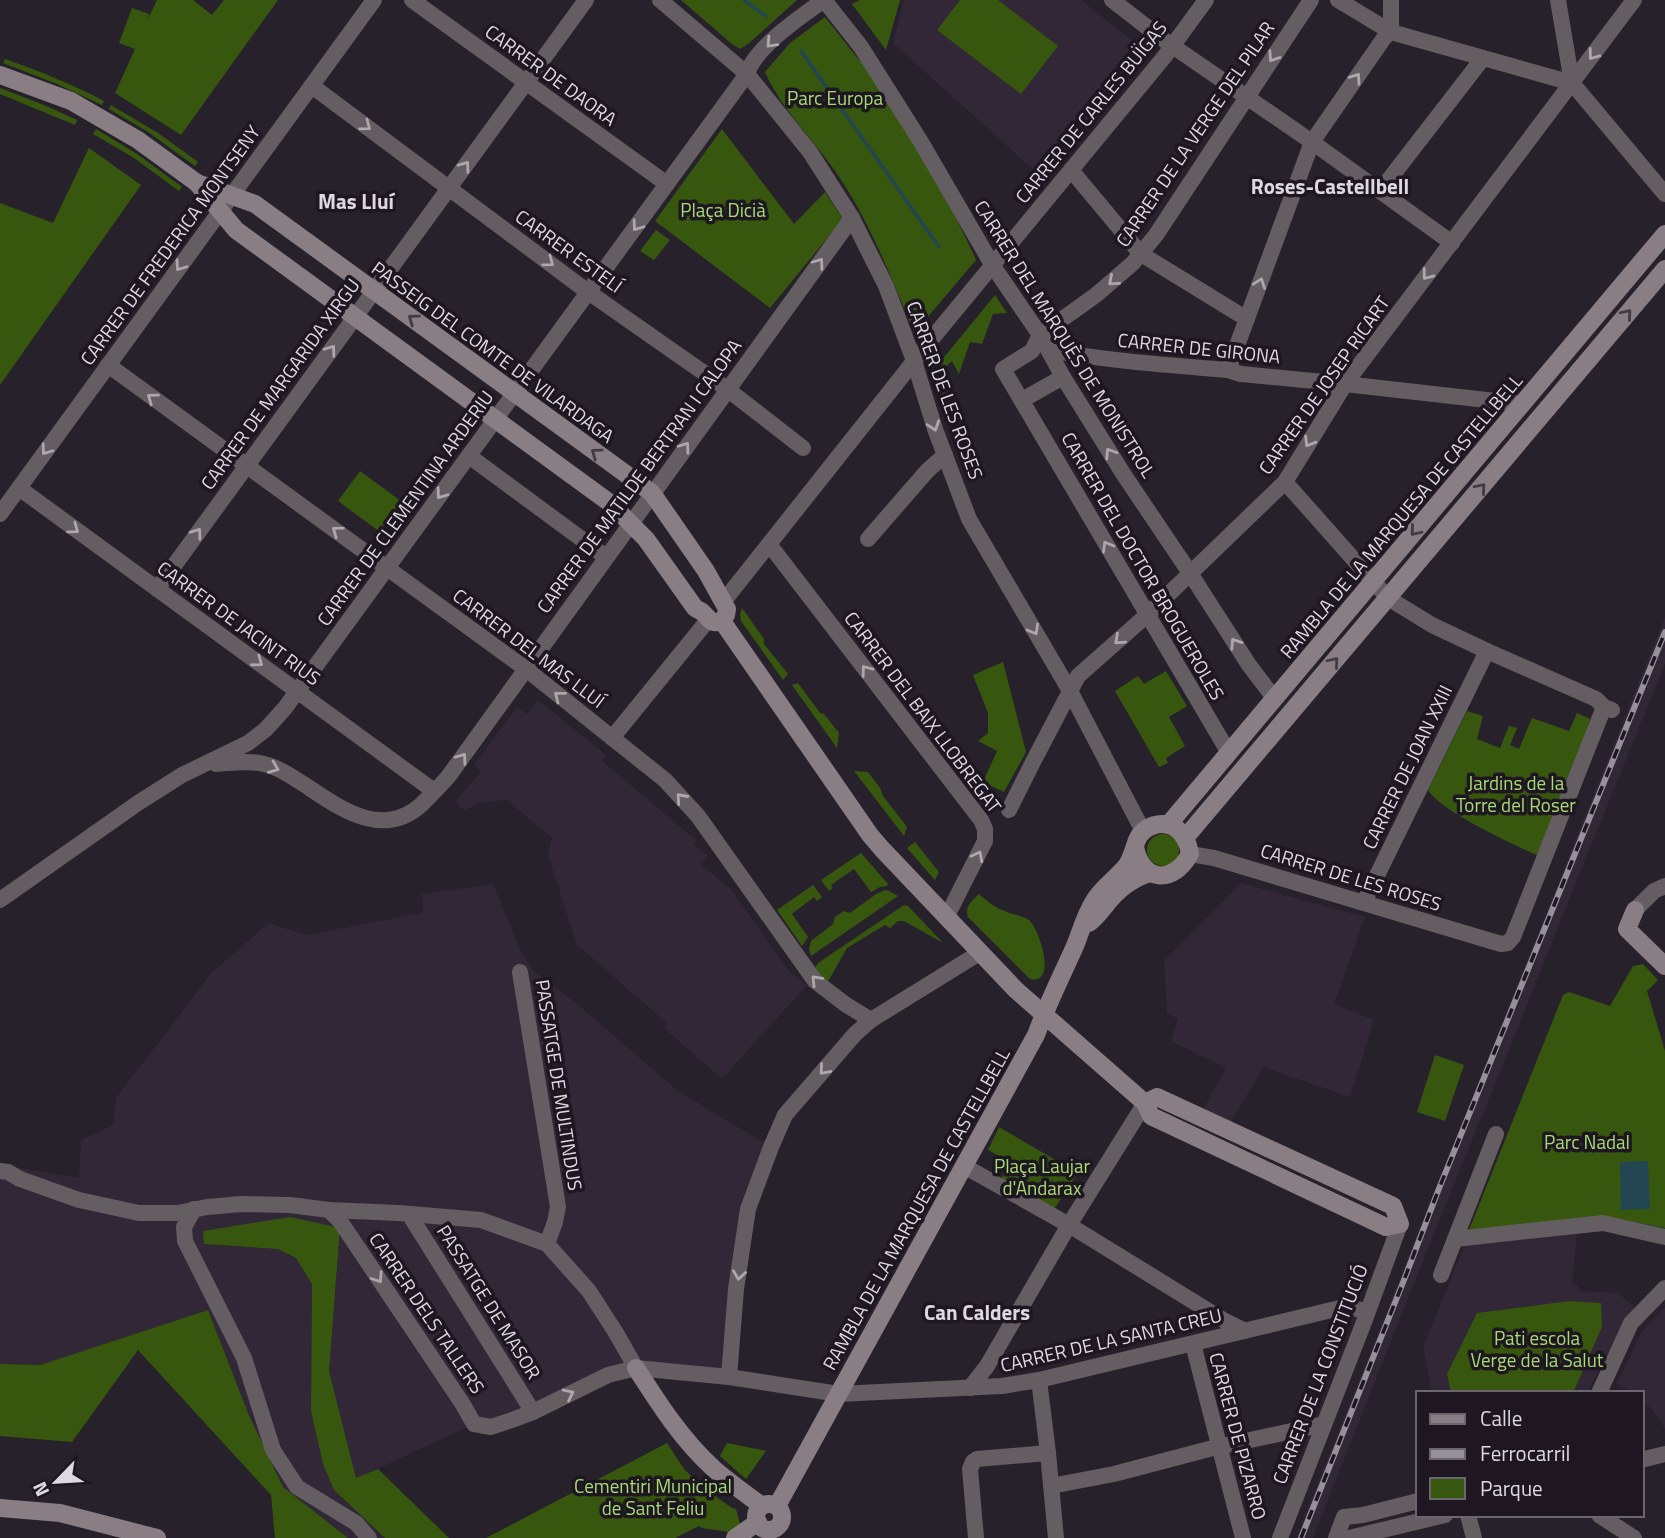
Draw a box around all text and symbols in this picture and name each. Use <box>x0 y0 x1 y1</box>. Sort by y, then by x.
street label: CARRER DE CARLES BUÏGAS <box>1008 14 1173 209</box>
street label: CARRER DE LA VERGE DEL PILAR <box>1108 15 1281 252</box>
street label: CARRER DE DAORA <box>479 17 623 132</box>
one-way arrow <box>766 34 779 47</box>
one-way arrow <box>1589 47 1602 59</box>
one-way arrow <box>1269 49 1282 62</box>
one-way arrow <box>1348 73 1360 86</box>
park label: Parc Europa <box>787 83 883 112</box>
street label: CARRER DE FREDERICA MONTSENY <box>72 118 267 371</box>
one-way arrow <box>359 118 371 131</box>
one-way arrow <box>457 161 469 174</box>
district label: Roses-Castellbell <box>1251 170 1409 202</box>
district label: Mas Lluí <box>318 185 396 217</box>
street label: CARRER DEL MARQUÈS DE MONISTROL <box>968 194 1163 483</box>
park label: Plaça Dicià <box>680 195 766 224</box>
street label: CARRER ESTELÍ <box>510 202 629 300</box>
one-way arrow <box>632 218 645 230</box>
street label: PASSEIG DEL COMTE DE VILARDAGA <box>366 254 621 450</box>
one-way arrow <box>541 254 554 266</box>
one-way arrow <box>811 258 823 271</box>
one-way arrow <box>176 259 188 271</box>
one-way arrow <box>1422 268 1435 280</box>
street label: CARRER DE MARGARIDA XIRGU <box>193 272 366 495</box>
one-way arrow <box>1108 273 1121 285</box>
one-way arrow <box>1252 278 1266 290</box>
street label: CARRER DE JOSEP RICART <box>1251 289 1396 480</box>
street label: CARRER DE LES ROSES <box>900 297 991 483</box>
one-way arrow <box>1619 309 1631 322</box>
one-way arrow <box>408 315 420 328</box>
street label: CARRER DE GIRONA <box>1116 325 1282 370</box>
street label: CARRER DE MATILDE BERTRAN I CALOPA <box>529 333 748 619</box>
one-way arrow <box>322 345 335 357</box>
street label: RAMBLA DE LA MARQUESA DE CASTELLBELL <box>1272 367 1529 665</box>
street label: CARRER DE CLEMENTINA ARDERIU <box>309 384 500 632</box>
one-way arrow <box>147 394 160 406</box>
one-way arrow <box>926 420 941 432</box>
street label: CARRER DEL DOCTOR BROGUEROLES <box>1055 426 1232 705</box>
one-way arrow <box>1305 434 1318 447</box>
one-way arrow <box>677 442 689 455</box>
one-way arrow <box>42 443 55 455</box>
one-way arrow <box>1106 447 1119 460</box>
one-way arrow <box>592 449 604 461</box>
one-way arrow <box>1473 483 1485 496</box>
one-way arrow <box>437 486 449 499</box>
one-way arrow <box>66 520 79 533</box>
one-way arrow <box>1411 523 1423 536</box>
one-way arrow <box>332 527 344 539</box>
one-way arrow <box>188 529 201 541</box>
one-way arrow <box>1102 541 1115 554</box>
street label: CARRER DE JACINT RIUS <box>152 553 327 692</box>
street label: CARRER DEL MAS LLUÍ <box>447 581 612 715</box>
street label: CARRER DEL BAIX LLOBREGAT <box>838 605 1009 819</box>
one-way arrow <box>1026 622 1039 635</box>
one-way arrow <box>1114 632 1127 644</box>
one-way arrow <box>1230 637 1243 650</box>
one-way arrow <box>250 654 263 667</box>
one-way arrow <box>1326 657 1338 670</box>
one-way arrow <box>861 665 874 678</box>
street label: CARRER DE JOAN XXIII <box>1354 680 1459 854</box>
one-way arrow <box>554 691 566 704</box>
one-way arrow <box>454 753 466 765</box>
one-way arrow <box>267 760 279 774</box>
park label: Jardins de la Torre del Roser <box>1456 768 1576 819</box>
one-way arrow <box>676 793 689 806</box>
street label: CARRER DE LES ROSES <box>1257 835 1445 918</box>
one-way arrow <box>969 851 983 863</box>
one-way arrow <box>812 975 825 988</box>
street label: PASSATGE DE MULTINDUS <box>528 977 591 1193</box>
street label: RAMBLA DE LA MARQUESA DE CASTELLBELL <box>815 1042 1017 1375</box>
one-way arrow <box>820 1062 832 1075</box>
park label: Parc Nadal <box>1544 1127 1630 1156</box>
park label: Plaça Laujar d'Andarax <box>994 1151 1090 1202</box>
street label: PASSATGE DE MASOR <box>430 1219 549 1385</box>
street label: CARRER DELS TALLERS <box>363 1226 492 1399</box>
street label: CARRER DE LA CONSTITUCIÓ <box>1264 1260 1375 1488</box>
one-way arrow <box>731 1269 746 1281</box>
one-way arrow <box>370 1270 382 1283</box>
district label: Can Calders <box>924 1296 1030 1328</box>
street label: CARRER DE LA SANTA CREU <box>997 1300 1225 1379</box>
park label: Pati escola Verge de la Salut <box>1471 1323 1604 1374</box>
street label: CARRER DE PIZARRO <box>1202 1349 1275 1523</box>
one-way arrow <box>562 1389 574 1403</box>
legend <box>1416 1391 1644 1517</box>
text: Calle <box>1480 1402 1522 1434</box>
text: Ferrocarril <box>1480 1437 1570 1469</box>
north arrow <box>21 1447 91 1517</box>
park label: Cementiri Municipal de Sant Feliu <box>574 1471 732 1522</box>
text: Parque <box>1480 1472 1543 1504</box>
text: N <box>24 1477 56 1501</box>

